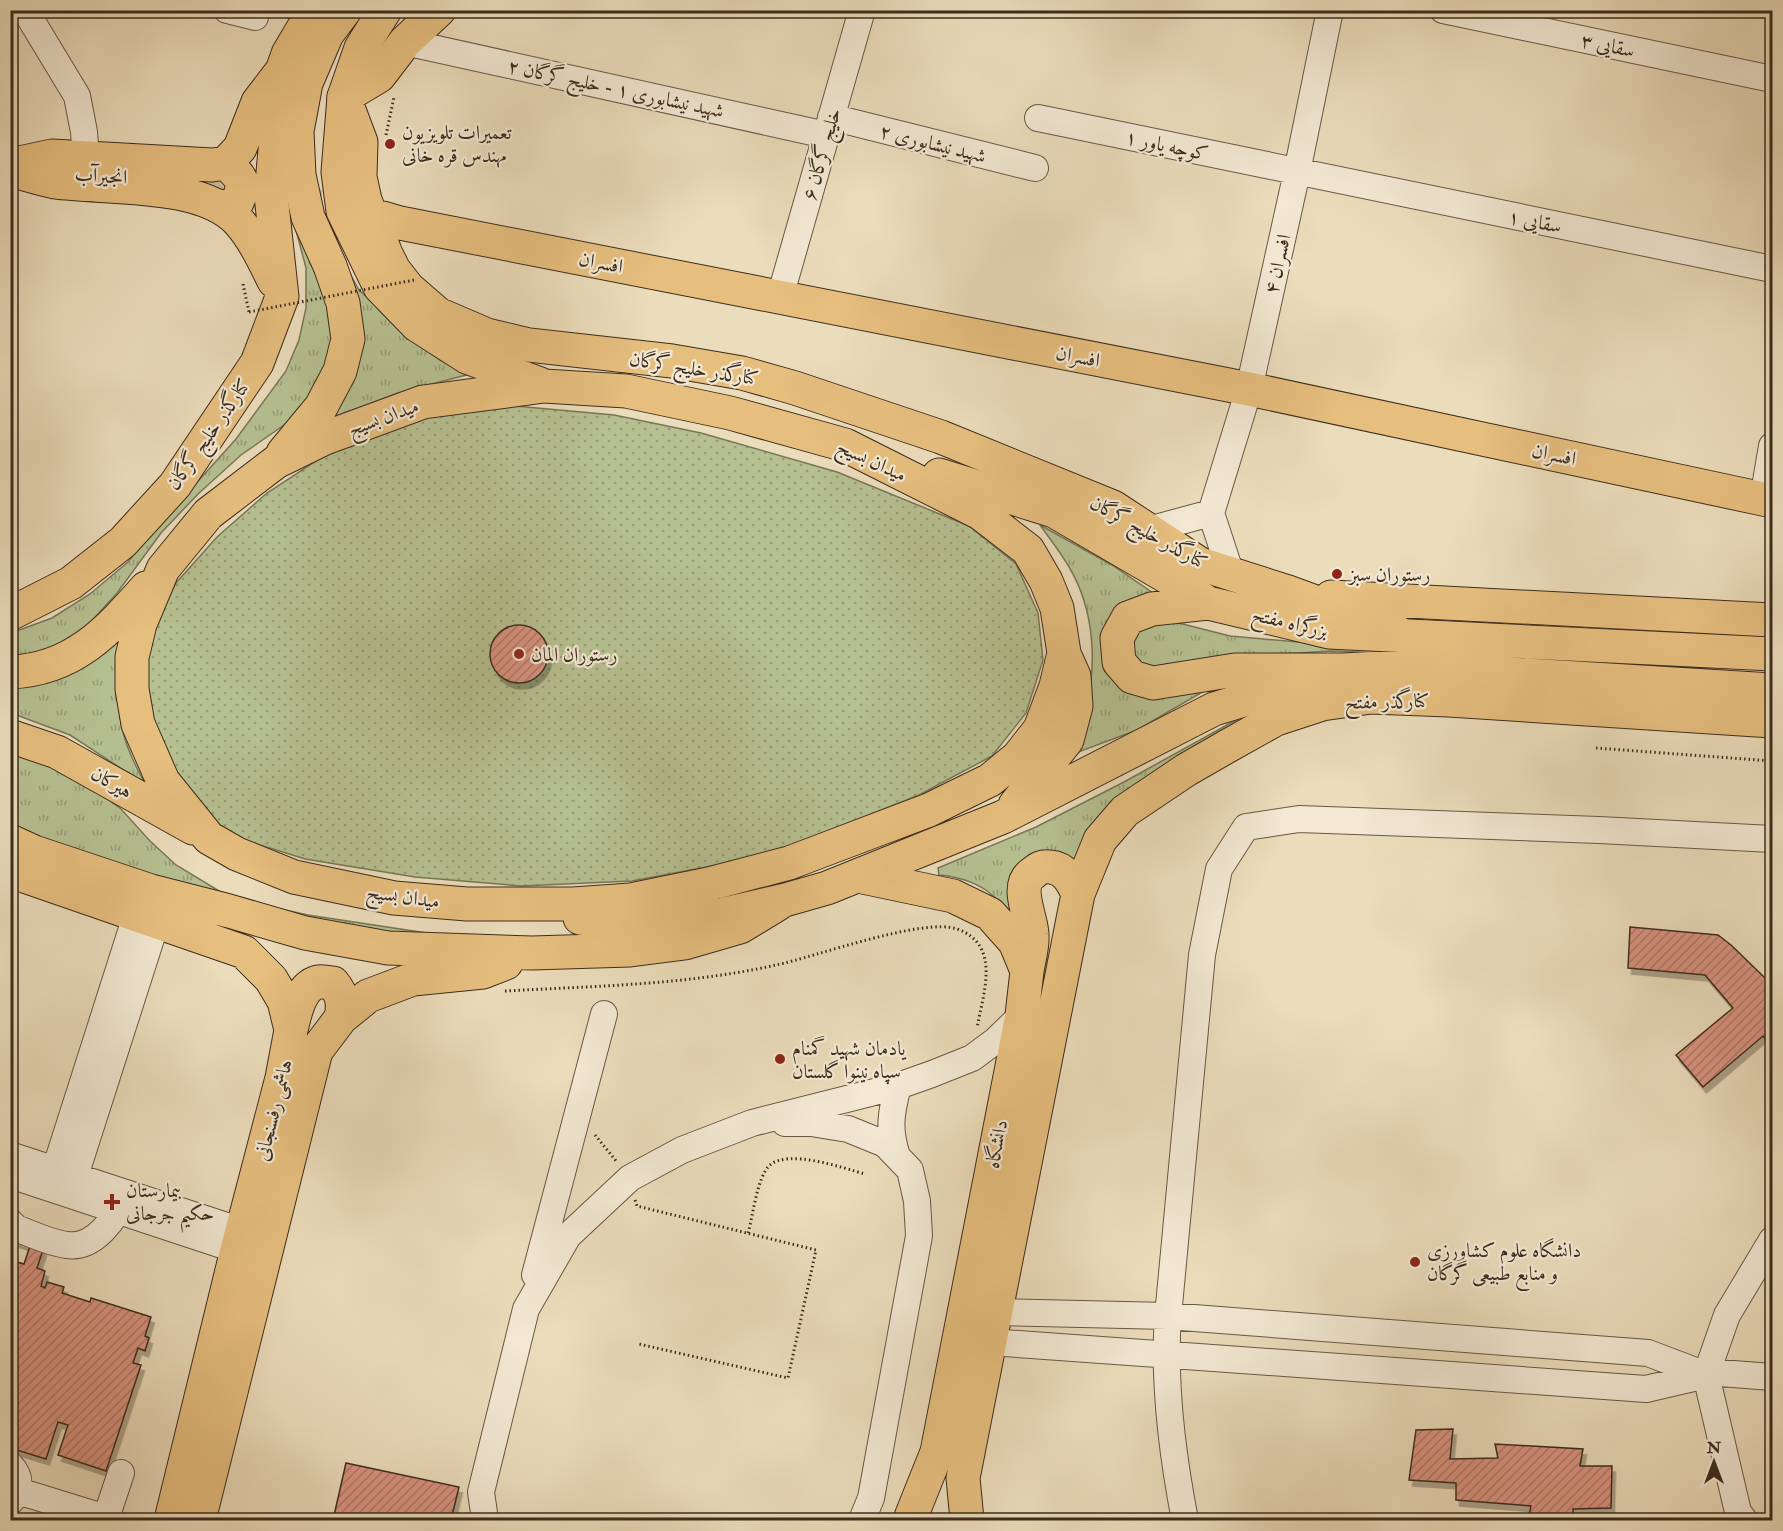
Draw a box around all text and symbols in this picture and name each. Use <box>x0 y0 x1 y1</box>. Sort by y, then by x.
street label: سقایی ۳ <box>1579 28 1637 64</box>
street label: شهید نیشابوری ۱ - خلیج گرگان ۲ <box>505 52 726 129</box>
street label: خلیج گرگان ۶ <box>795 105 851 204</box>
street label: شهید نیشابوری ۲ <box>877 118 989 169</box>
place label: تعمیرات تلویزیون مهندس قره خانی <box>402 120 512 168</box>
street label: کوچه یاور ۱ <box>1123 125 1211 167</box>
marker: تعمیرات تلویزیون مهندس قره خانی <box>383 137 397 151</box>
street label: انجیرآب <box>74 161 128 190</box>
street label: سقایی ۱ <box>1506 204 1564 240</box>
street label: افسران ۴ <box>1258 232 1297 297</box>
street label: افسران <box>576 246 625 280</box>
street label: افسران <box>1053 340 1102 374</box>
street label: کنارگذر خلیج گرگان <box>627 344 761 396</box>
street label: کنارگذر خلیج گرگان <box>159 372 260 498</box>
street label: میدان بسیج <box>344 393 424 447</box>
street label: میدان بسیج <box>831 433 911 492</box>
street label: افسران <box>1529 438 1578 472</box>
street label: کنارگذر خلیج گرگان <box>1083 488 1213 579</box>
place label: رستوران سبز <box>1347 562 1430 587</box>
marker: رستوران سبز <box>1330 567 1344 581</box>
street label: بزرگراه مفتح <box>1248 601 1331 648</box>
place label: رستوران المان <box>531 642 618 667</box>
marker: رستوران المان <box>512 647 526 661</box>
street label: کنارگذر مفتح <box>1344 686 1430 720</box>
street label: هیرکان <box>86 761 137 804</box>
street label: میدان بسیج <box>364 879 441 919</box>
place label: یادمان شهید گمنام سپاه نینوا گلستان <box>792 1035 907 1085</box>
marker: یادمان شهید گمنام سپاه نینوا گلستان <box>773 1052 787 1066</box>
street label: هاشمی رفسنجانی <box>249 1057 299 1164</box>
street label: دانشگاه <box>979 1117 1013 1171</box>
place label: بیمارستان حکیم جرجانی <box>126 1178 214 1233</box>
marker: بیمارستان حکیم جرجانی <box>103 1193 121 1211</box>
place label: دانشگاه علوم کشاورزی و منابع طبیعی گرگان <box>1427 1237 1581 1291</box>
marker: دانشگاه علوم کشاورزی و منابع طبیعی گرگان <box>1408 1255 1422 1269</box>
north arrow <box>1684 1432 1744 1492</box>
text: N <box>1706 1438 1722 1458</box>

